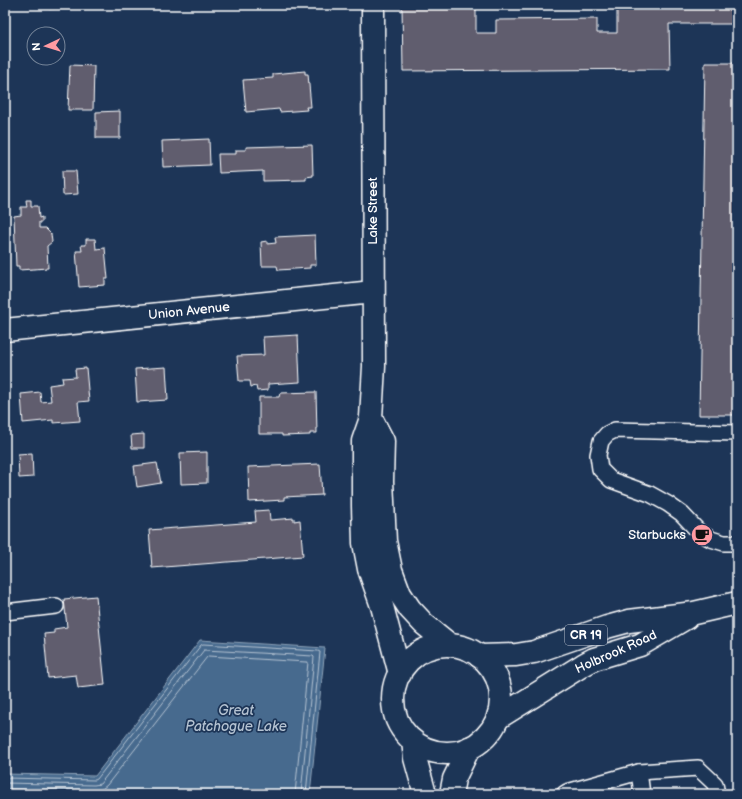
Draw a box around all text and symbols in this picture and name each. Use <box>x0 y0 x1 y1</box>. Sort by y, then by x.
north arrow <box>26 26 66 66</box>
text: N <box>30 42 43 51</box>
street label: Lake Street <box>365 177 381 245</box>
street label: Union Avenue <box>148 299 231 323</box>
cafe icon: Starbucks <box>689 522 715 548</box>
place label: Starbucks <box>628 527 687 543</box>
road number: CR 19 <box>565 625 607 645</box>
street label: Holbrook Road <box>573 627 659 677</box>
water label: Great Patchogue Lake <box>185 702 287 735</box>

